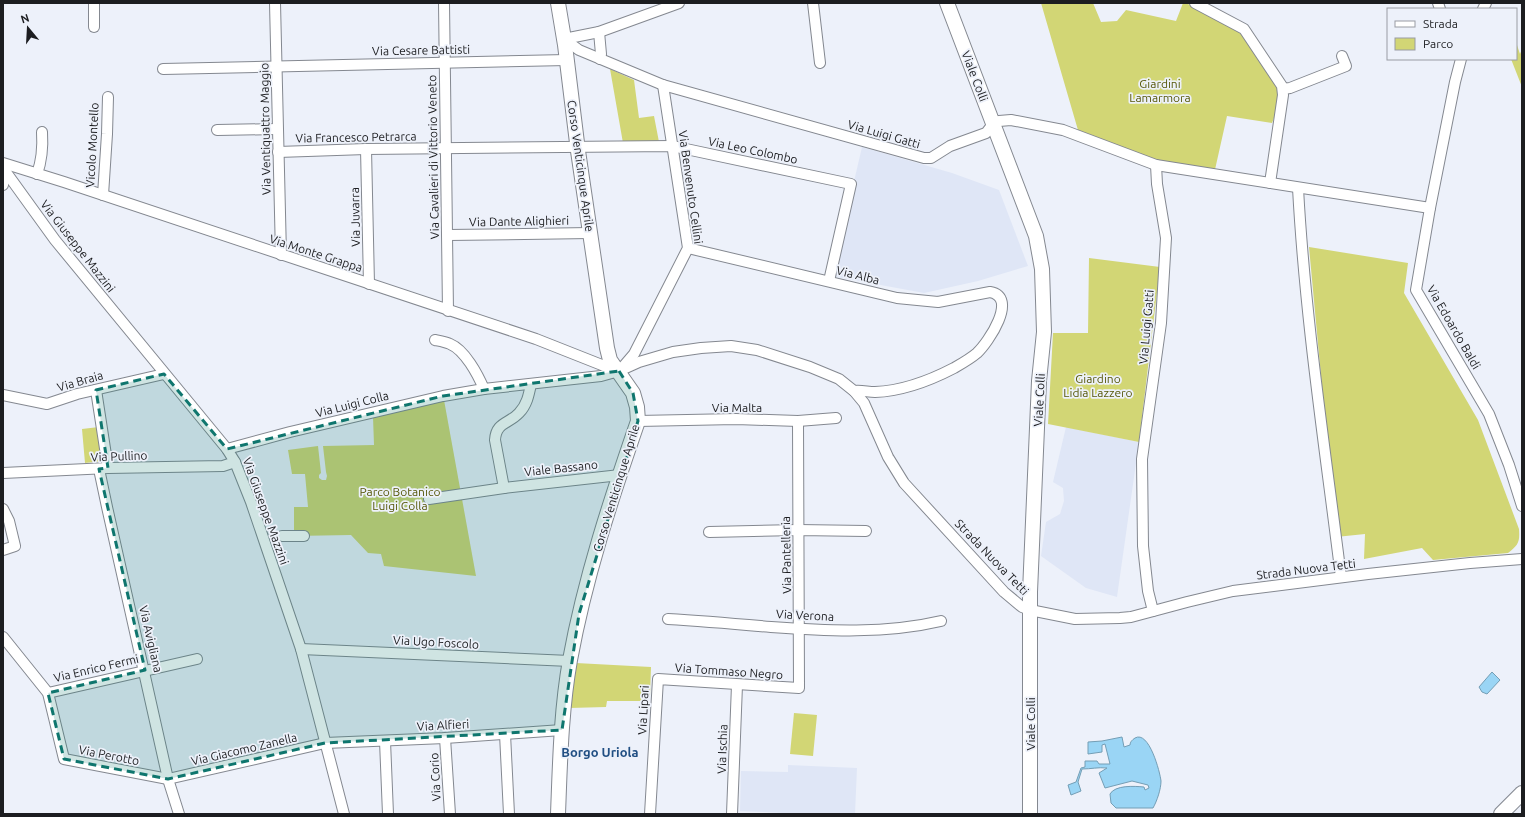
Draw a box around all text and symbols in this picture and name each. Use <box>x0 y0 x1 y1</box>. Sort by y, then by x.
north arrow <box>8 8 48 48</box>
legend <box>1387 8 1517 60</box>
text: N <box>19 12 31 25</box>
text: Strada <box>1423 17 1458 30</box>
text: Parco <box>1423 37 1453 50</box>
street label: Via Cesare Battisti <box>372 43 470 57</box>
street label: Viale Colli <box>959 49 991 103</box>
street label: Via Ventiquattro Maggio <box>257 63 273 195</box>
street label: Via Cavalieri di Vittorio Veneto <box>425 75 441 239</box>
park label: Giardini Lamarmora <box>1129 77 1191 104</box>
street label: Corso Venticinque Aprile <box>565 99 597 233</box>
street label: Vicolo Montello <box>83 102 101 188</box>
street label: Via Luigi Gatti <box>846 117 922 151</box>
street label: Via Francesco Petrarca <box>295 129 417 145</box>
street label: Via Benvenuto Cellini <box>677 129 705 245</box>
street label: Via Leo Colombo <box>707 134 799 166</box>
street label: Via Juvarra <box>348 187 362 247</box>
street label: Via Giuseppe Mazzini <box>38 197 118 295</box>
street label: Via Dante Alighieri <box>469 214 569 228</box>
street label: Via Monte Grappa <box>268 232 364 274</box>
street label: Via Alba <box>835 263 881 287</box>
street label: Via Edoardo Baldi <box>1425 283 1483 371</box>
street label: Via Luigi Gatti <box>1136 289 1156 365</box>
street label: Via Braia <box>55 368 105 394</box>
park label: Giardino Lidia Lazzero <box>1063 372 1133 399</box>
street label: Viale Colli <box>1031 373 1047 427</box>
street label: Via Luigi Colla <box>314 389 390 419</box>
street label: Via Malta <box>712 401 762 414</box>
street label: Corso Venticinque Aprile <box>590 423 642 553</box>
street label: Via Pullino <box>90 449 148 463</box>
street label: Via Giuseppe Mazzini <box>241 456 291 566</box>
street label: Viale Bassano <box>524 458 598 478</box>
park label: Parco Botanico Luigi Colla <box>360 485 440 512</box>
street label: Via Pantelleria <box>779 516 793 594</box>
street label: Strada Nuova Tetti <box>953 517 1031 598</box>
street label: Strada Nuova Tetti <box>1256 556 1356 582</box>
street label: Via Avigliana <box>137 604 165 674</box>
street label: Via Verona <box>776 607 834 623</box>
street label: Via Ugo Foscolo <box>393 633 479 651</box>
street label: Via Enrico Fermi <box>52 652 140 684</box>
street label: Via Tommaso Negro <box>674 661 784 681</box>
street label: Via Lipari <box>635 685 651 735</box>
street label: Viale Colli <box>1024 697 1037 751</box>
street label: Via Alfieri <box>417 717 470 733</box>
street label: Via Ischia <box>715 724 729 774</box>
street label: Via Giacomo Zanella <box>190 730 298 768</box>
street label: Via Perotto <box>78 743 140 767</box>
district label: Borgo Uriola <box>561 745 639 759</box>
street label: Via Corio <box>427 752 443 802</box>

